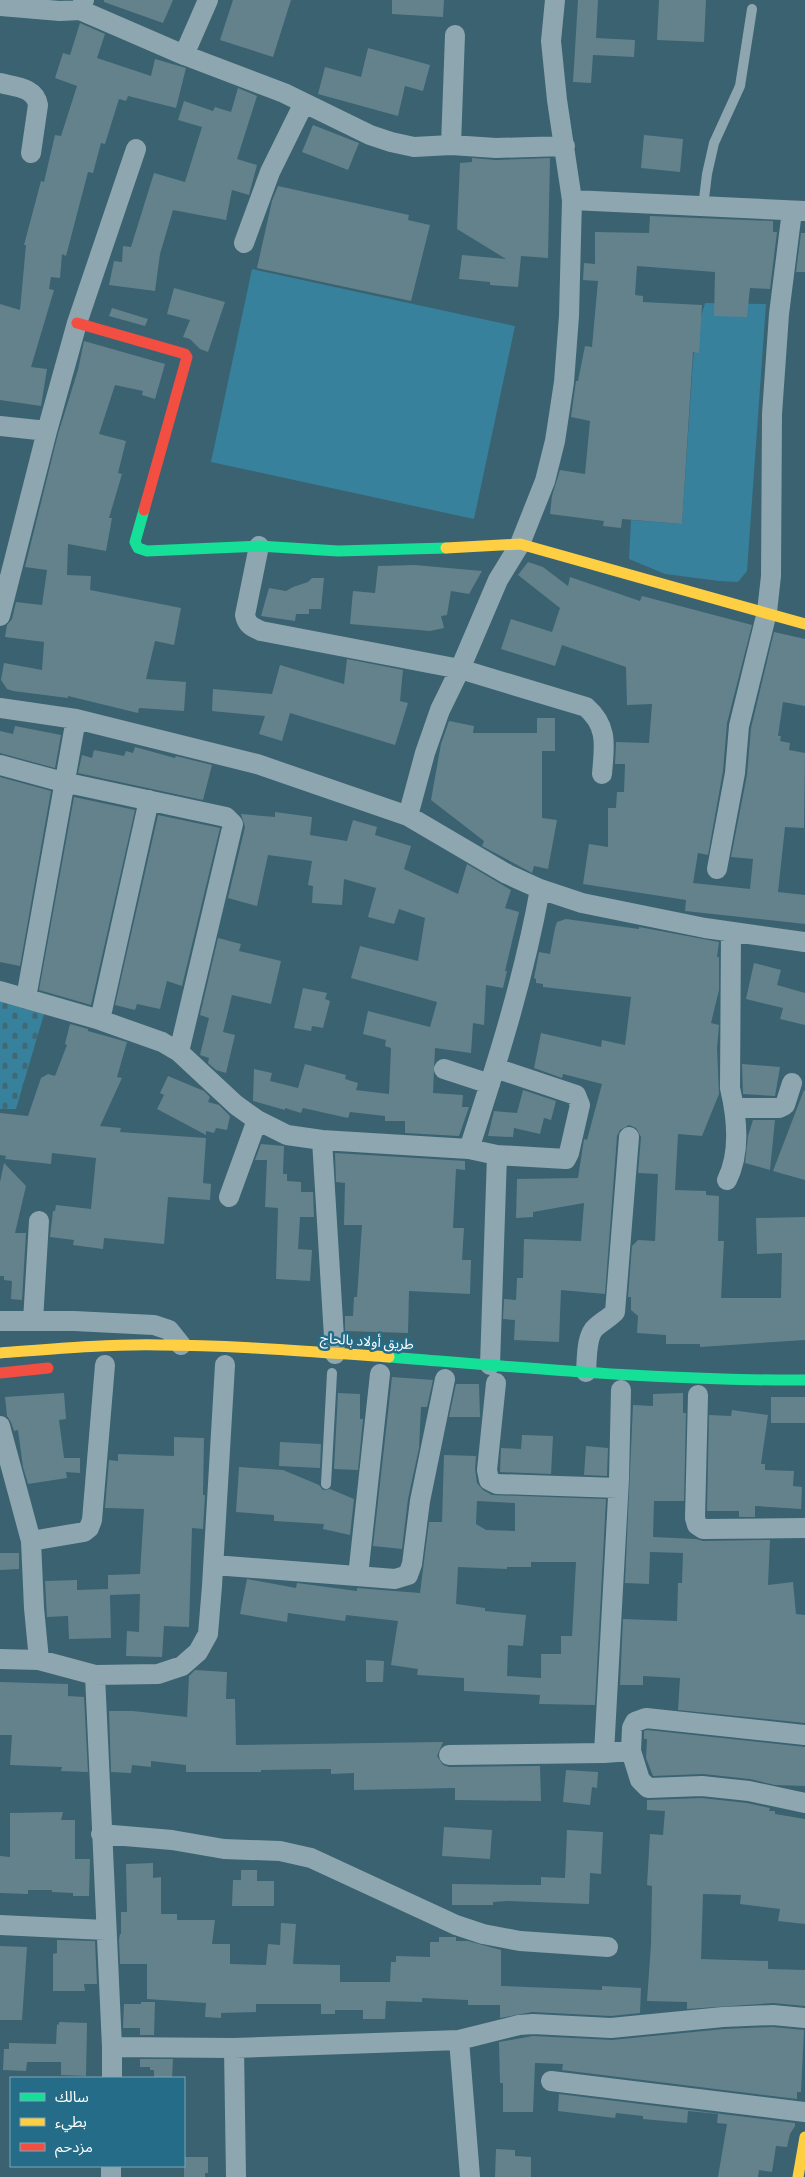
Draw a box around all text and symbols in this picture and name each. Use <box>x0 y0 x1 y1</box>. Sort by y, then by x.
street label: طريق أولاد بالحاج <box>319 1327 415 1355</box>
legend <box>10 2077 185 2167</box>
text: سالك <box>55 2085 89 2108</box>
text: بطيء <box>55 2110 87 2133</box>
text: مزدحم <box>55 2135 93 2158</box>

